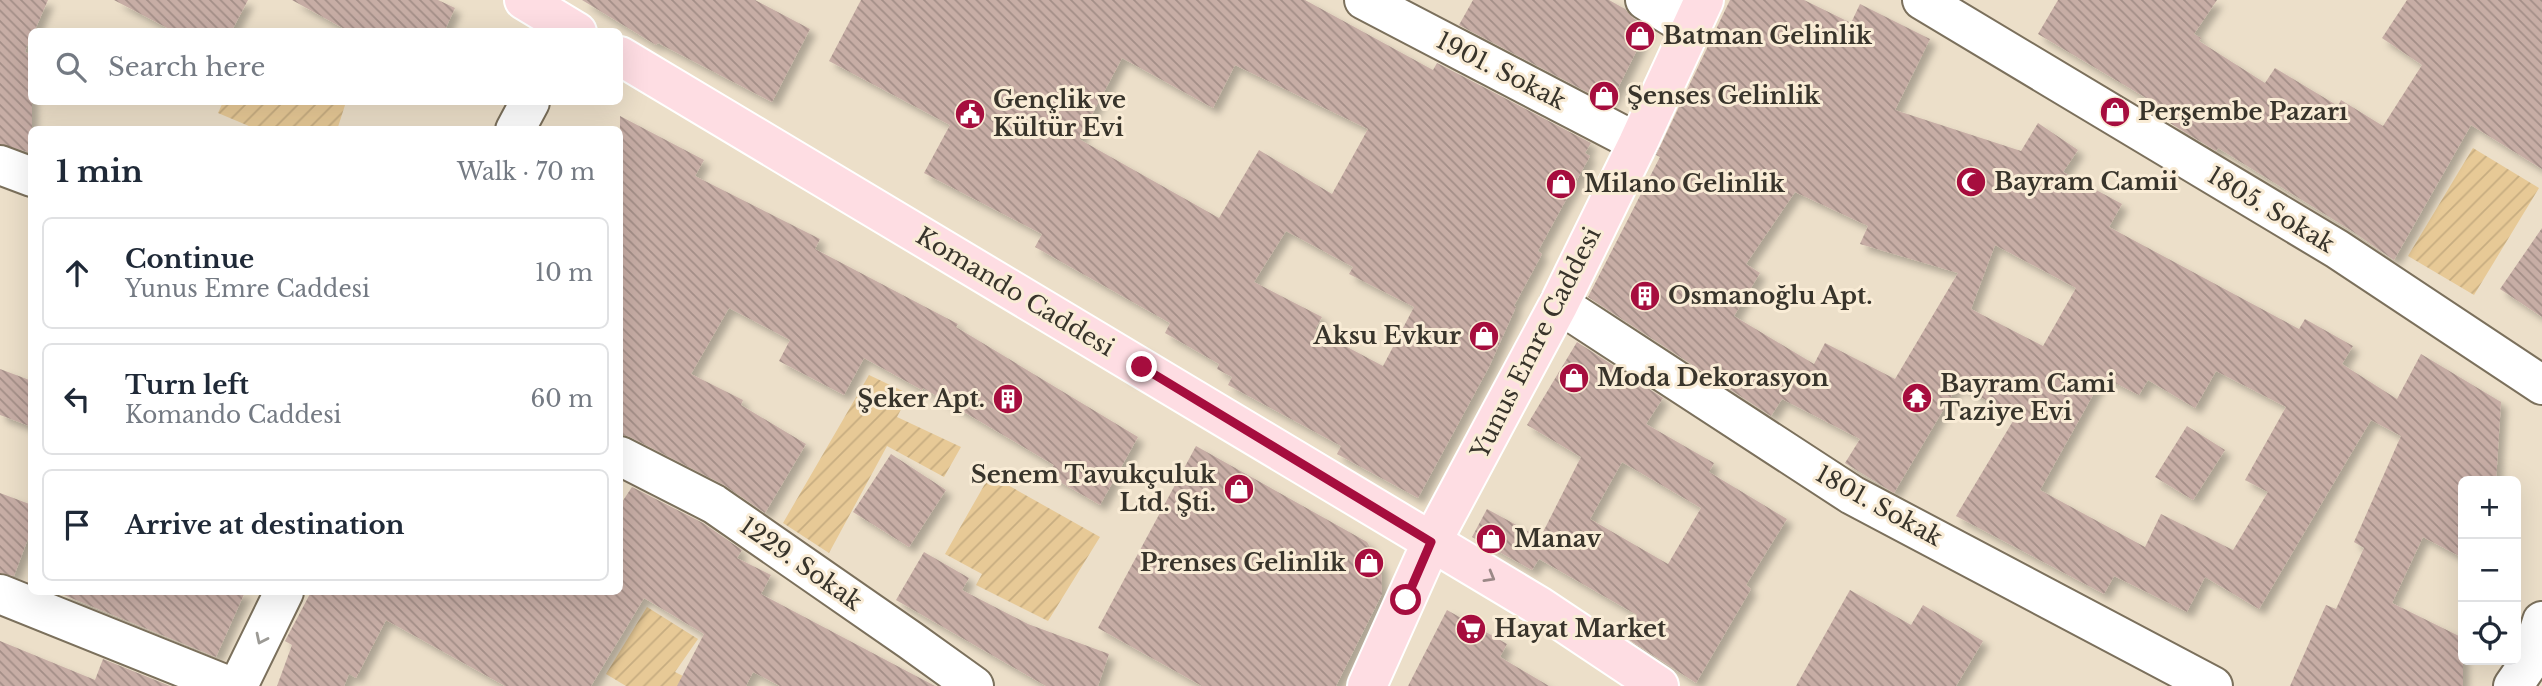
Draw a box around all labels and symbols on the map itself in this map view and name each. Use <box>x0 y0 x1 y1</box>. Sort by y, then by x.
shop icon: Batman Gelinlik <box>1623 19 1657 53</box>
place label: Batman Gelinlik <box>1663 21 1873 50</box>
street label: 1901. Sokak <box>1432 26 1571 116</box>
shop icon: Şenses Gelinlik <box>1587 79 1621 113</box>
place label: Şenses Gelinlik <box>1627 81 1821 110</box>
place label: Gençlik ve Kültür Evi <box>993 85 1126 142</box>
shop icon: Perşembe Pazarı <box>2098 95 2132 129</box>
public building icon: Gençlik ve Kültür Evi <box>953 97 987 131</box>
place label: Perşembe Pazarı <box>2138 97 2348 126</box>
street label: 1805. Sokak <box>2202 160 2340 259</box>
mosque icon: Bayram Camii <box>1954 165 1988 199</box>
shop icon: Milano Gelinlik <box>1544 167 1578 201</box>
place label: Bayram Camii <box>1994 167 2178 196</box>
place label: Milano Gelinlik <box>1584 169 1786 198</box>
street label: Komando Caddesi <box>911 221 1120 362</box>
street label: Yunus Emre Caddesi <box>1464 222 1606 464</box>
building icon: Osmanoğlu Apt. <box>1628 279 1662 313</box>
place label: Osmanoğlu Apt. <box>1668 281 1872 310</box>
shop icon: Aksu Evkur <box>1467 319 1501 353</box>
place label: Aksu Evkur <box>1312 321 1461 350</box>
route end <box>1126 351 1157 382</box>
shop icon: Moda Dekorasyon <box>1557 361 1591 395</box>
place label: Moda Dekorasyon <box>1597 363 1829 392</box>
place label: Bayram Cami Taziye Evi <box>1940 369 2116 426</box>
temple icon: Bayram Cami Taziye Evi <box>1900 381 1934 415</box>
building icon: Şeker Apt. <box>991 382 1025 416</box>
place label: Şeker Apt. <box>857 384 985 413</box>
street label: 1801. Sokak <box>1811 459 1948 552</box>
place label: Senem Tavukçuluk Ltd. Şti. <box>971 460 1217 517</box>
shop icon: Senem Tavukçuluk Ltd. Şti. <box>1222 472 1256 506</box>
street label: 1229. Sokak <box>735 511 868 616</box>
shop icon: Manav <box>1474 522 1508 556</box>
place label: Manav <box>1514 524 1601 553</box>
shop icon: Prenses Gelinlik <box>1352 546 1386 580</box>
place label: Prenses Gelinlik <box>1140 548 1347 577</box>
one-way arrow <box>1483 569 1496 582</box>
route start <box>1390 584 1421 615</box>
supermarket icon: Hayat Market <box>1454 612 1488 646</box>
place label: Hayat Market <box>1494 614 1667 643</box>
one-way arrow <box>255 632 269 644</box>

